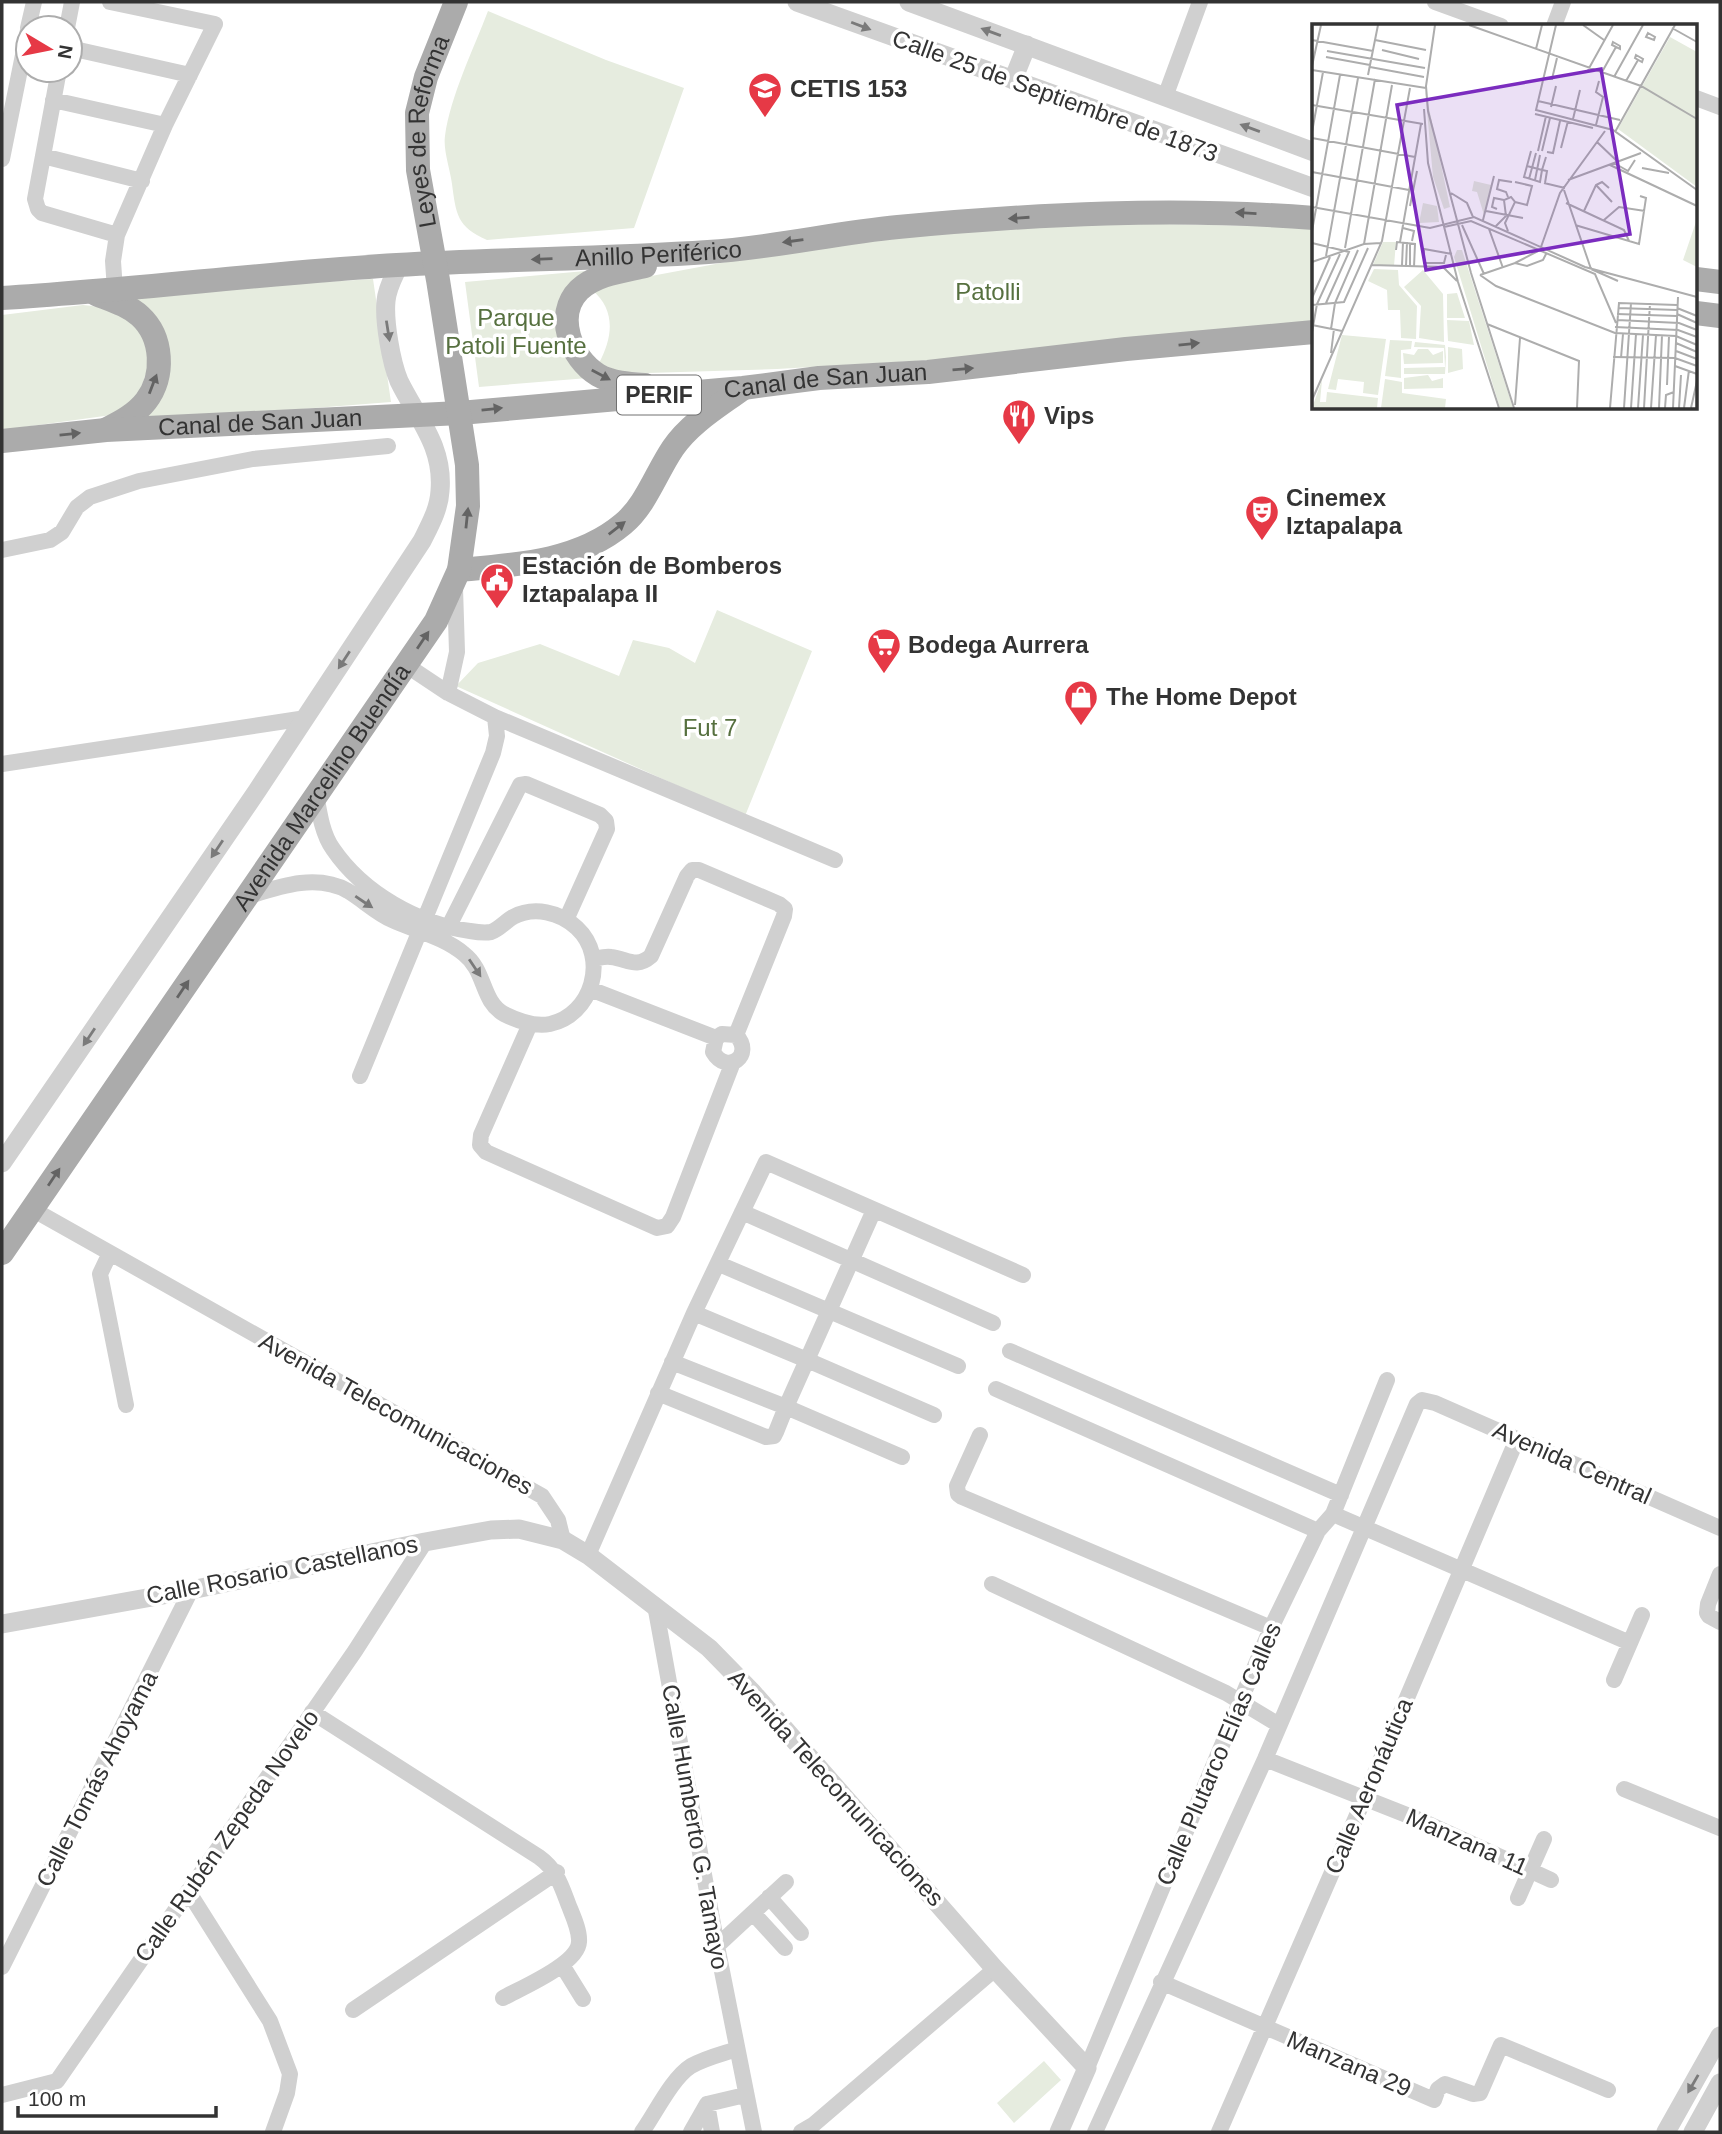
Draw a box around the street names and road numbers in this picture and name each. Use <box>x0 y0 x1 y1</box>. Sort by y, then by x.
street label: Calle 25 de Septiembre de 1873 <box>889 24 1222 167</box>
street label: Leyes de Reforma <box>403 31 455 230</box>
street label: Anillo Periférico <box>575 235 743 271</box>
street label: Canal de San Juan <box>723 358 928 403</box>
road number: PERIF <box>617 376 701 414</box>
street label: Canal de San Juan <box>158 404 363 440</box>
street label: Avenida Marcelino Buendía <box>227 658 416 915</box>
street label: Avenida Telecomunicaciones <box>255 1327 538 1500</box>
street label: Avenida Central <box>1489 1416 1656 1510</box>
street label: Calle Rosario Castellanos <box>144 1530 420 1609</box>
street label: Calle Plutarco Elías Calles <box>1151 1618 1286 1889</box>
street label: Avenida Telecomunicaciones <box>723 1664 950 1911</box>
street label: Calle Tomás Ahoyama <box>30 1666 163 1891</box>
street label: Calle Humberto G. Tamayo <box>657 1682 734 1972</box>
street label: Calle Aeronáutica <box>1319 1693 1418 1878</box>
street label: Calle Rubén Zepeda Novelo <box>129 1704 324 1967</box>
street label: Manzana 11 <box>1402 1803 1532 1880</box>
street label: Manzana 29 <box>1283 2025 1415 2102</box>

